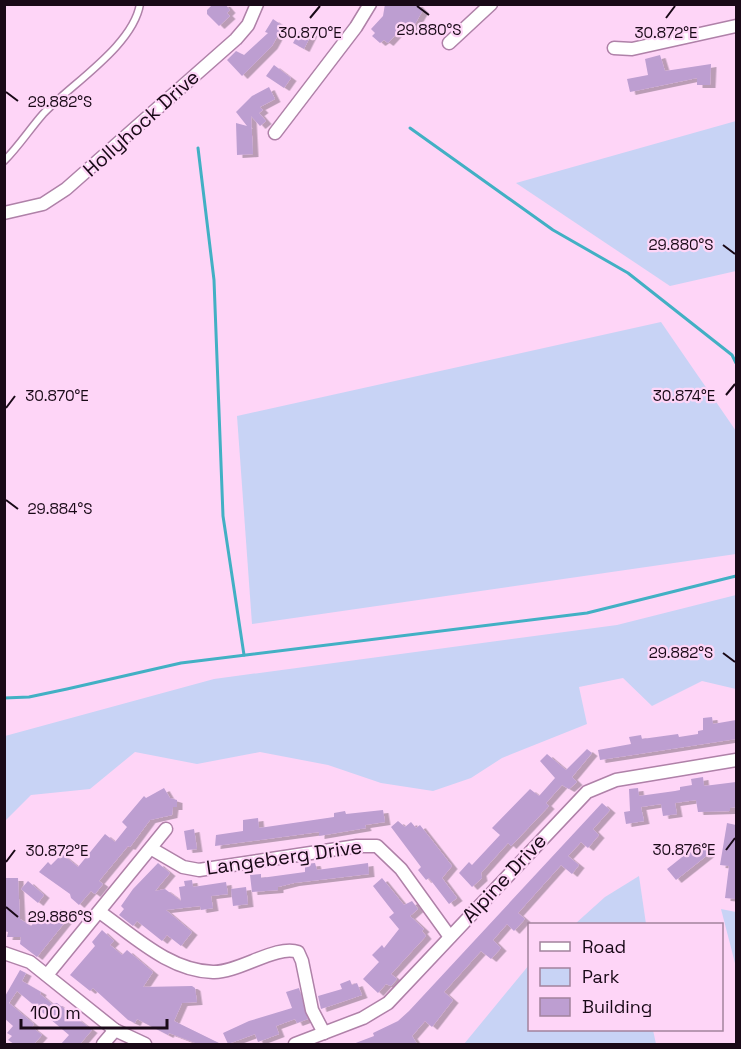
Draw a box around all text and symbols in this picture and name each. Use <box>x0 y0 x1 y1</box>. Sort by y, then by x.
text: 29.880°S <box>396 20 462 39</box>
text: 30.870°E <box>278 23 342 42</box>
text: 30.872°E <box>635 23 697 42</box>
street label: Hollyhock Drive <box>77 64 205 182</box>
text: 29.882°S <box>28 92 92 111</box>
text: 29.880°S <box>648 235 714 254</box>
text: 30.870°E <box>25 386 89 405</box>
text: 30.874°E <box>653 386 715 405</box>
text: 29.884°S <box>28 499 92 518</box>
text: 29.882°S <box>649 643 713 662</box>
street label: Alpine Drive <box>456 828 552 928</box>
street label: Langeberg Drive <box>204 833 364 881</box>
text: 30.876°E <box>652 840 716 859</box>
text: 30.872°E <box>26 841 88 860</box>
text: 29.886°S <box>28 907 92 926</box>
legend <box>528 923 723 1031</box>
text: Road <box>582 935 626 958</box>
text: Park <box>582 965 620 988</box>
scale bar <box>21 992 166 1030</box>
text: Building <box>582 995 652 1018</box>
text: 100 m <box>30 1001 81 1024</box>

